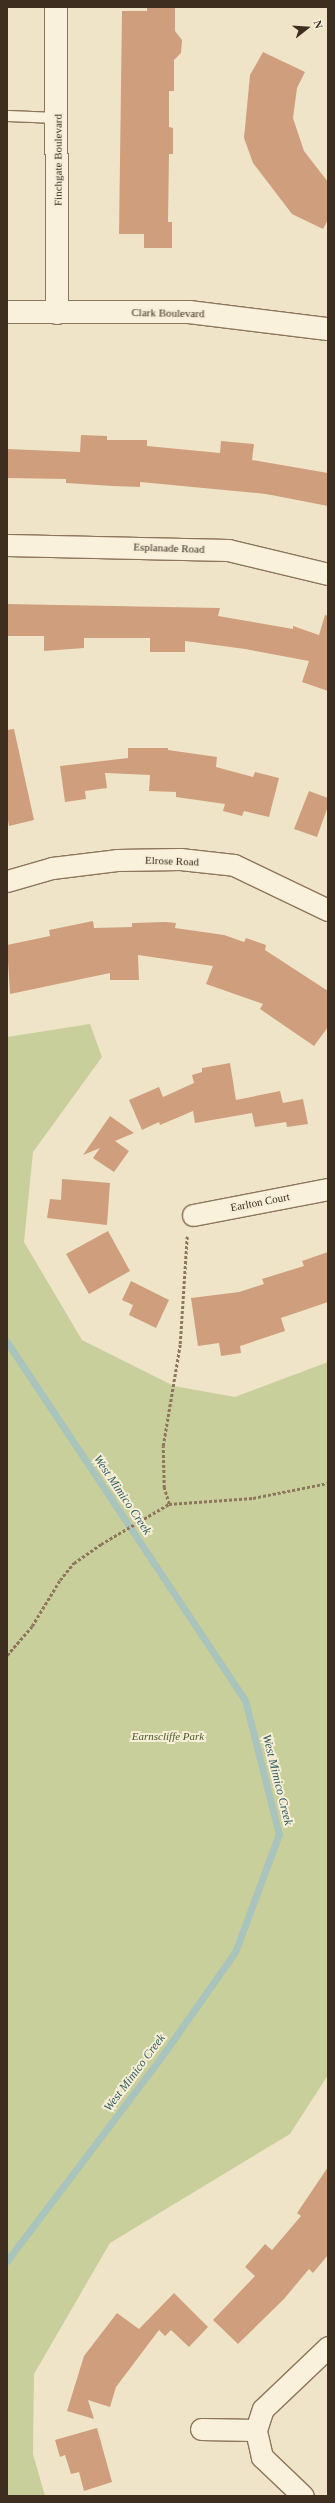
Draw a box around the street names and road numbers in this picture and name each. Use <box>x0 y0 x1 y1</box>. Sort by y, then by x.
street label: Finchgate Boulevard <box>51 114 65 206</box>
street label: Clark Boulevard <box>131 306 205 320</box>
street label: Esplanade Road <box>133 540 205 556</box>
street label: Elrose Road <box>145 853 199 869</box>
street label: Earlton Court <box>229 1190 291 1214</box>

